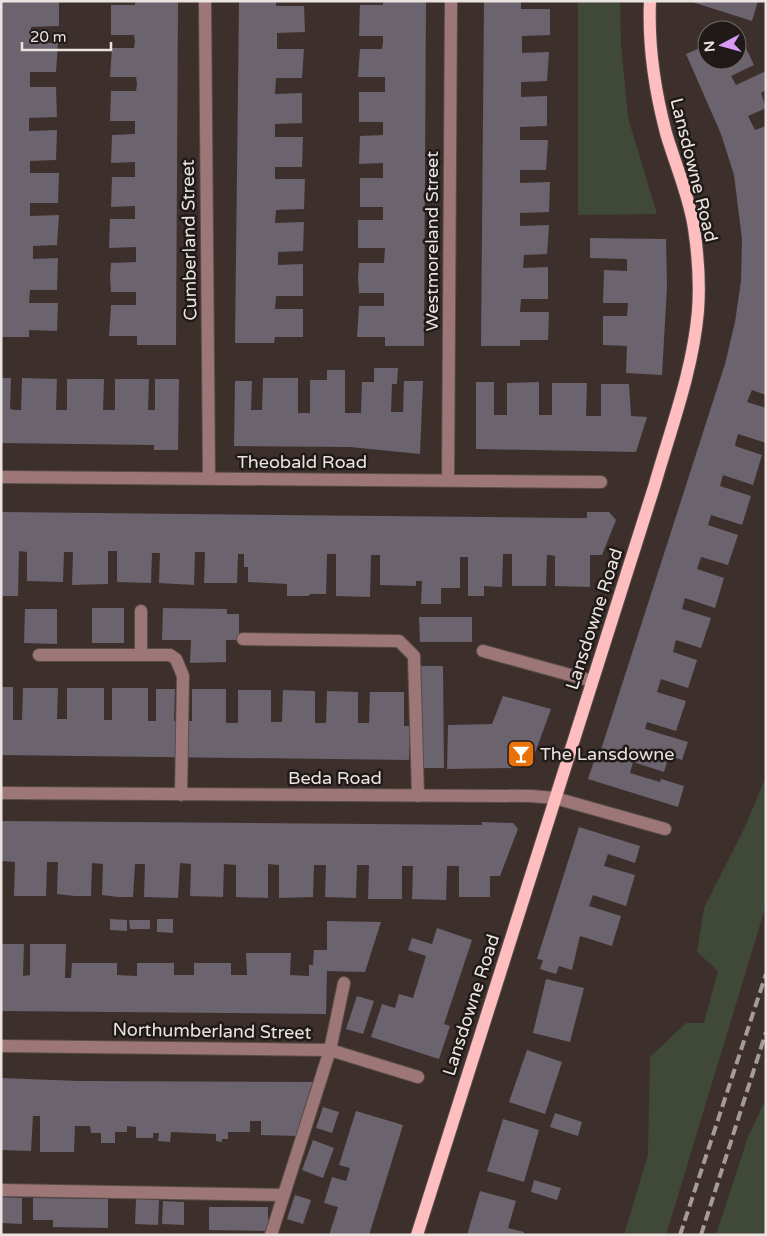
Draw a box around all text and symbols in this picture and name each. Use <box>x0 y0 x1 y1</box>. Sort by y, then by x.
scale bar <box>22 20 111 52</box>
north arrow <box>697 20 747 70</box>
text: 20 m <box>30 28 67 46</box>
text: N <box>701 40 719 53</box>
street label: Lansdowne Road <box>665 96 723 244</box>
street label: Westmoreland Street <box>421 151 443 331</box>
street label: Cumberland Street <box>177 159 201 321</box>
street label: Theobald Road <box>237 451 367 473</box>
street label: Lansdowne Road <box>561 545 627 693</box>
bar icon: The Lansdowne <box>506 739 536 769</box>
place label: The Lansdowne <box>540 743 674 765</box>
street label: Beda Road <box>288 767 382 789</box>
street label: Lansdowne Road <box>438 931 504 1079</box>
street label: Northumberland Street <box>112 1018 312 1044</box>

